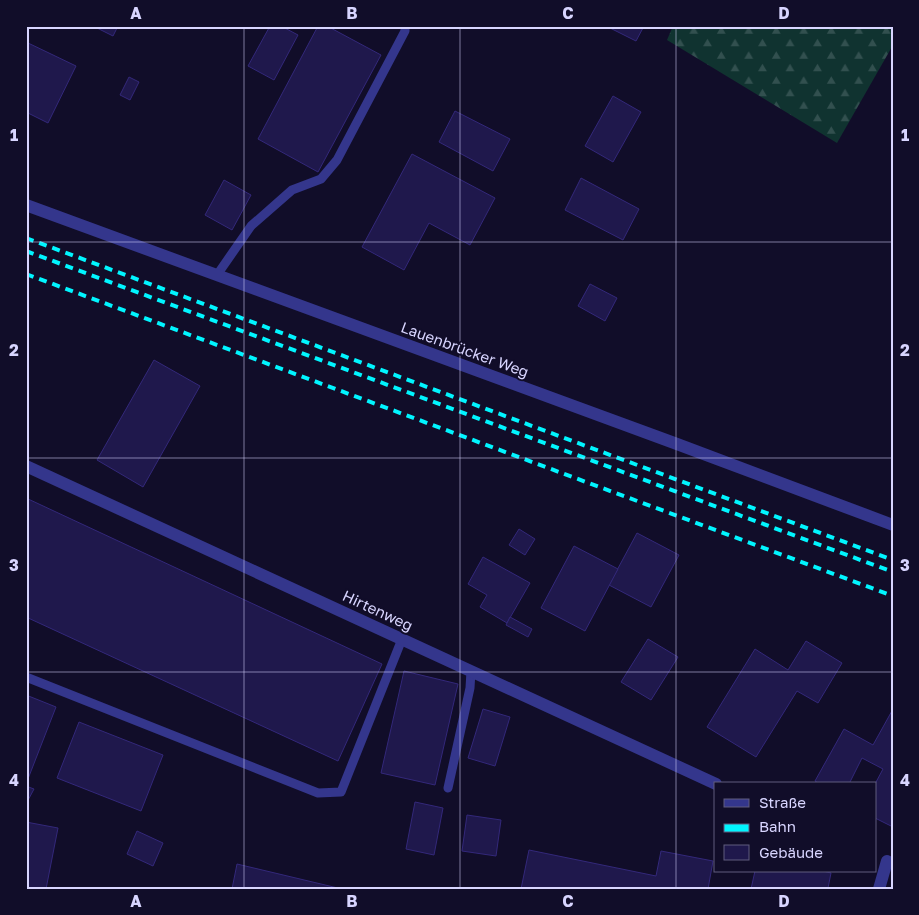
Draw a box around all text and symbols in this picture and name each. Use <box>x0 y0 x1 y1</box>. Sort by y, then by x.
text: A <box>130 3 142 23</box>
text: B <box>346 3 358 23</box>
text: C <box>562 3 574 23</box>
text: D <box>778 3 790 23</box>
text: 1 <box>10 125 18 145</box>
text: 1 <box>901 125 909 145</box>
street label: Lauenbrücker Weg <box>399 318 531 380</box>
text: 2 <box>9 340 19 360</box>
text: 2 <box>900 340 910 360</box>
text: 3 <box>9 555 19 575</box>
text: 3 <box>900 555 910 575</box>
street label: Hirtenweg <box>340 586 416 634</box>
text: 4 <box>9 770 19 790</box>
text: 4 <box>900 770 910 790</box>
legend <box>714 782 876 872</box>
text: Straße <box>759 793 806 811</box>
text: Bahn <box>759 817 796 835</box>
text: Gebäude <box>759 843 823 861</box>
text: A <box>130 891 142 911</box>
text: B <box>346 891 358 911</box>
text: C <box>562 891 574 911</box>
text: D <box>778 891 790 911</box>

